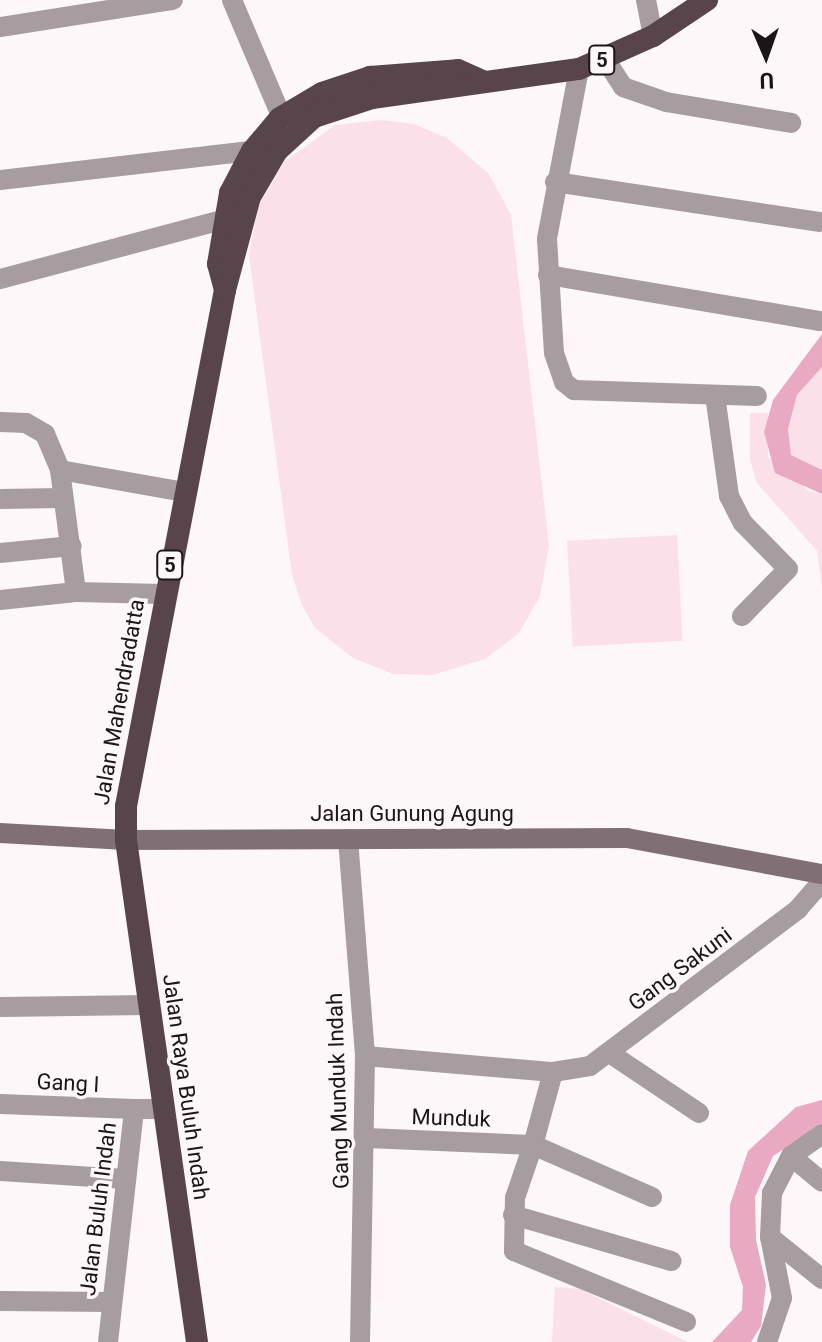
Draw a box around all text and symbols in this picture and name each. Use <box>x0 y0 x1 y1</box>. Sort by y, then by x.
north arrow <box>726 16 806 96</box>
road number: 5 <box>588 44 616 76</box>
text: U <box>759 68 775 93</box>
road number: 5 <box>156 549 184 581</box>
street label: Jalan Mahendradatta <box>88 597 150 807</box>
street label: Jalan Gunung Agung <box>310 801 514 827</box>
street label: Gang Sakuni <box>623 922 737 1016</box>
street label: Jalan Raya Buluh Indah <box>157 972 215 1202</box>
street label: Gang Munduk Indah <box>321 993 355 1189</box>
street label: Gang I <box>36 1068 100 1098</box>
street label: Munduk <box>411 1103 491 1133</box>
street label: Jalan Buluh Indah <box>74 1121 122 1297</box>

